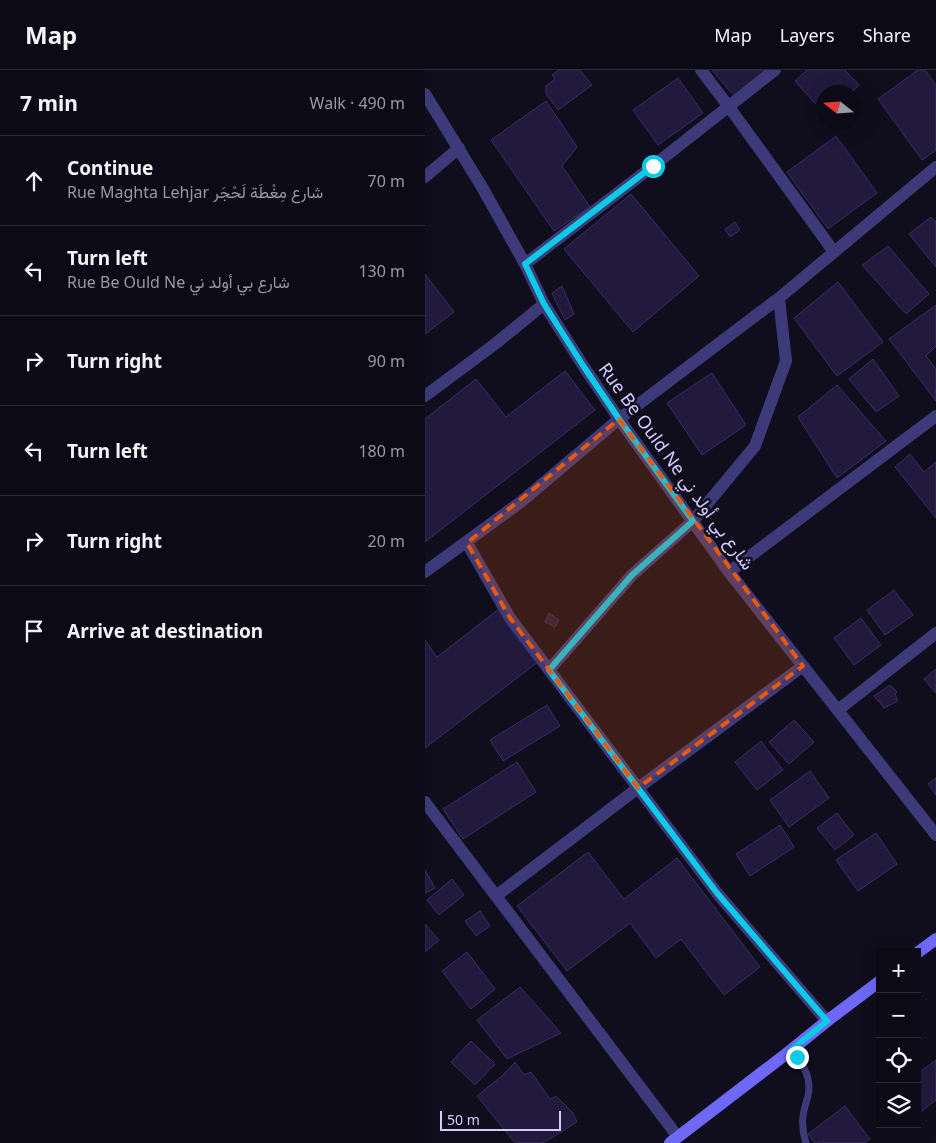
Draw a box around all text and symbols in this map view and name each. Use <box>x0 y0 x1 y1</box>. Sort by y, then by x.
text: Map <box>25 18 77 51</box>
text: Map <box>714 23 752 47</box>
text: Layers <box>780 23 835 47</box>
text: Share <box>863 23 911 47</box>
north arrow <box>816 85 861 130</box>
text: 7 min <box>20 89 78 117</box>
text: Walk · 490 m <box>310 92 405 114</box>
text: Continue <box>67 155 153 181</box>
route start <box>642 155 665 178</box>
icon: ahead <box>20 167 48 195</box>
text: 70 m <box>368 170 405 192</box>
text: Rue Maghta Lehjar شارع مِغْطَة لَحْجَر <box>67 181 323 203</box>
text: Turn left <box>67 245 148 271</box>
icon: left <box>20 257 48 285</box>
text: 130 m <box>358 260 405 282</box>
text: Rue Be Ould Ne شارع بي أولد ني <box>67 271 290 293</box>
icon: right <box>20 347 48 375</box>
text: Turn right <box>67 348 162 374</box>
text: 90 m <box>368 350 405 372</box>
street label: Rue Be Ould Ne شارع بي أولد ني <box>590 358 760 577</box>
icon: left <box>20 437 48 465</box>
text: Turn left <box>67 438 148 464</box>
text: 180 m <box>358 440 405 462</box>
icon: right <box>20 527 48 555</box>
text: Turn right <box>67 528 162 554</box>
text: 20 m <box>368 530 405 552</box>
icon: arrive <box>20 617 48 645</box>
text: Arrive at destination <box>67 618 263 644</box>
map controls <box>876 948 921 1128</box>
button: + <box>876 948 921 993</box>
button: − <box>876 993 921 1038</box>
button: locate <box>876 1038 921 1083</box>
route end <box>786 1046 809 1069</box>
button: layers <box>876 1083 921 1128</box>
scale bar <box>440 1108 561 1131</box>
text: 50 m <box>447 1110 480 1129</box>

